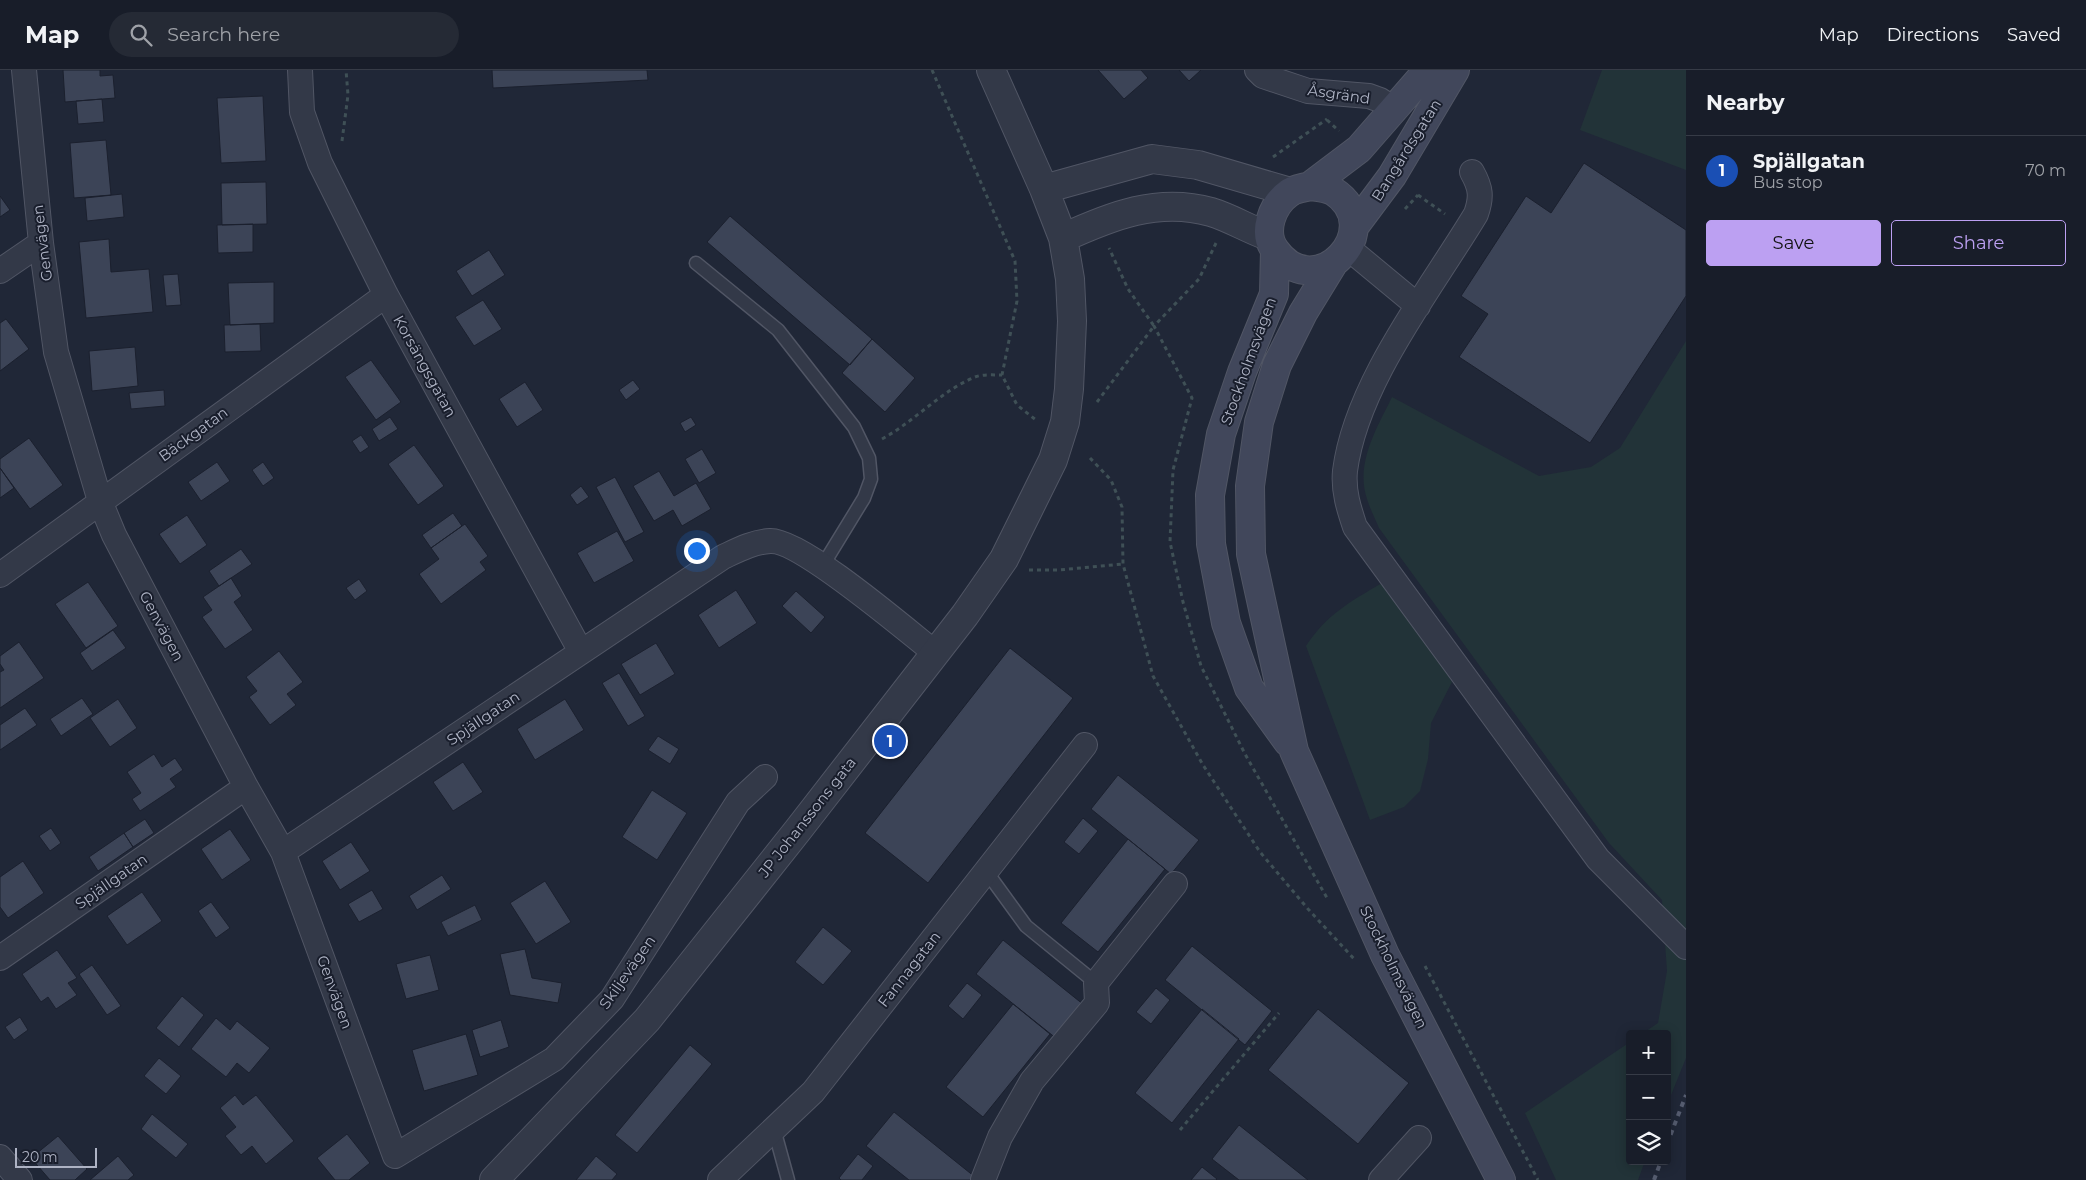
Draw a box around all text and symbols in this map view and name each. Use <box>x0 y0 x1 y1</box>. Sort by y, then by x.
search box <box>109 12 459 57</box>
text: Map <box>25 20 79 49</box>
icon: search <box>127 21 155 49</box>
text: Search here <box>167 23 280 46</box>
text: Map <box>1819 24 1859 46</box>
text: Directions <box>1887 24 1979 46</box>
text: Saved <box>2007 24 2061 46</box>
street label: Åsgränd <box>1307 80 1371 108</box>
text: Nearby <box>1706 90 1785 115</box>
street label: Bangårdsgatan <box>1367 96 1445 204</box>
text: Spjällgatan <box>1753 150 1865 173</box>
text: 1 <box>1719 161 1725 180</box>
text: 70 m <box>2025 161 2066 180</box>
text: Bus stop <box>1753 173 1823 192</box>
street label: Genvägen <box>28 204 56 282</box>
button: Save <box>1706 220 1881 266</box>
button: Share <box>1891 220 2066 266</box>
street label: Stockholmsvägen <box>1216 295 1280 427</box>
street label: Korsängsgatan <box>389 312 461 420</box>
street label: Bäckgatan <box>155 402 231 466</box>
your location <box>684 538 710 564</box>
street label: Genvägen <box>136 588 188 664</box>
street label: Spjällgatan <box>443 687 523 749</box>
pin: 1 <box>874 722 906 760</box>
street label: JP Johanssons gata <box>754 753 860 882</box>
street label: Spjällgatan <box>71 849 151 913</box>
street label: Stockholmsvägen <box>1356 902 1432 1032</box>
street label: Fannagatan <box>873 927 945 1011</box>
street label: Skiljevägen <box>595 932 659 1012</box>
street label: Genvägen <box>313 953 357 1031</box>
map controls <box>1626 1030 1671 1165</box>
button: + <box>1626 1030 1671 1075</box>
button: − <box>1626 1075 1671 1120</box>
button: layers <box>1626 1120 1671 1165</box>
scale bar <box>15 1145 98 1168</box>
text: 20 m <box>22 1148 58 1166</box>

